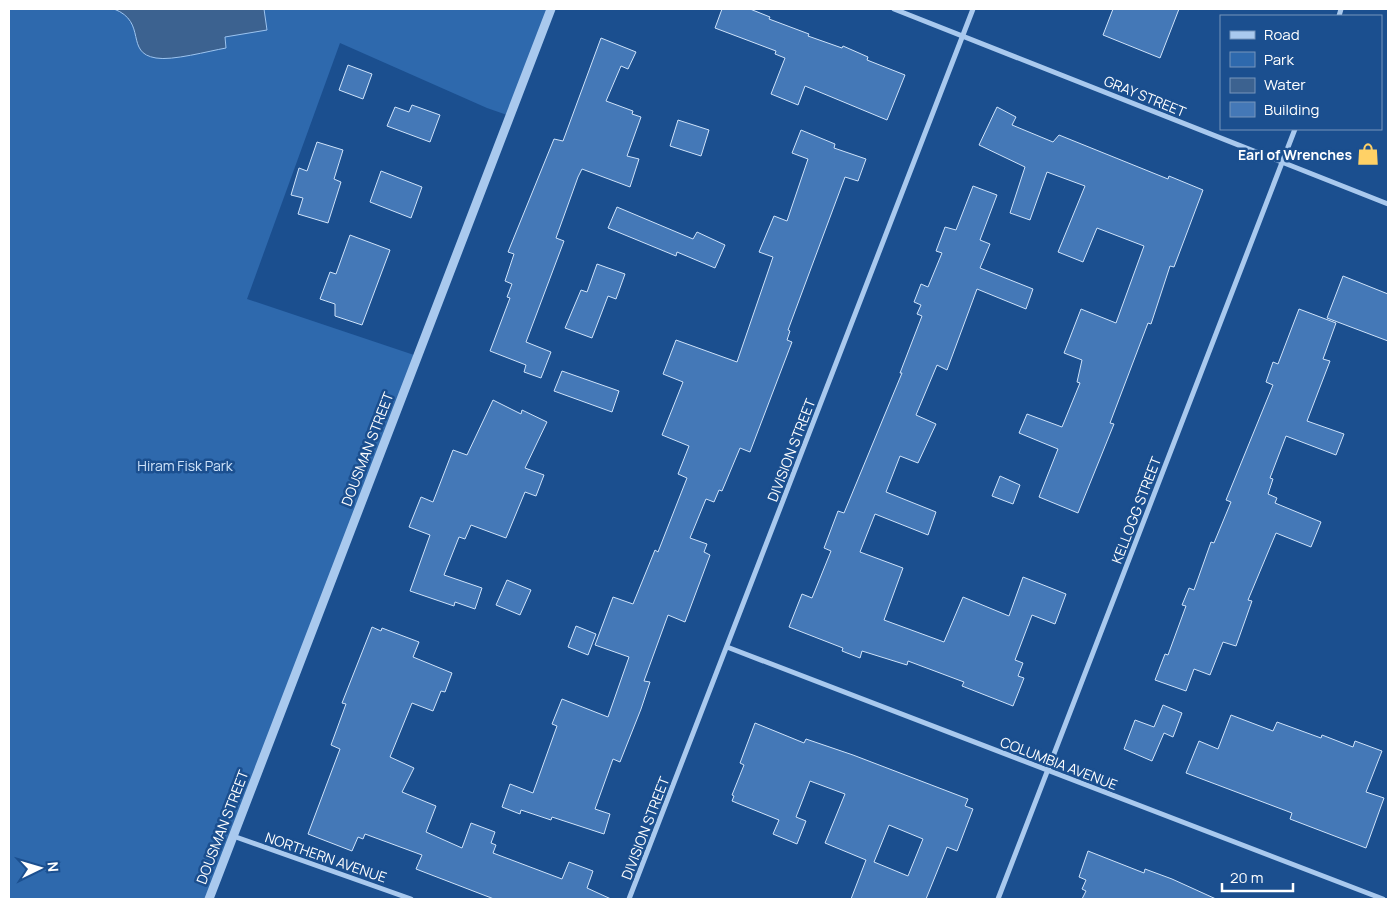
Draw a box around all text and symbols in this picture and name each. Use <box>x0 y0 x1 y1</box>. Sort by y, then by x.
legend <box>1220 15 1382 130</box>
text: Road <box>1264 24 1300 45</box>
text: Park <box>1264 49 1294 70</box>
street label: GRAY STREET <box>1101 71 1189 121</box>
text: Water <box>1264 74 1306 95</box>
text: Building <box>1264 99 1319 120</box>
shop icon: Earl of Wrenches <box>1355 141 1381 167</box>
place label: Earl of Wrenches <box>1238 145 1352 164</box>
street label: DOUSMAN STREET <box>337 389 398 509</box>
street label: DIVISION STREET <box>763 395 820 504</box>
street label: KELLOGG STREET <box>1107 453 1165 566</box>
park label: Hiram Fisk Park <box>137 456 234 475</box>
street label: COLUMBIA AVENUE <box>998 732 1120 794</box>
street label: DOUSMAN STREET <box>192 767 253 887</box>
street label: DIVISION STREET <box>617 773 674 882</box>
street label: NORTHERN AVENUE <box>263 827 389 887</box>
north arrow <box>15 843 65 893</box>
scale bar <box>1222 860 1293 892</box>
text: N <box>44 861 63 873</box>
text: 20 m <box>1230 867 1263 888</box>

